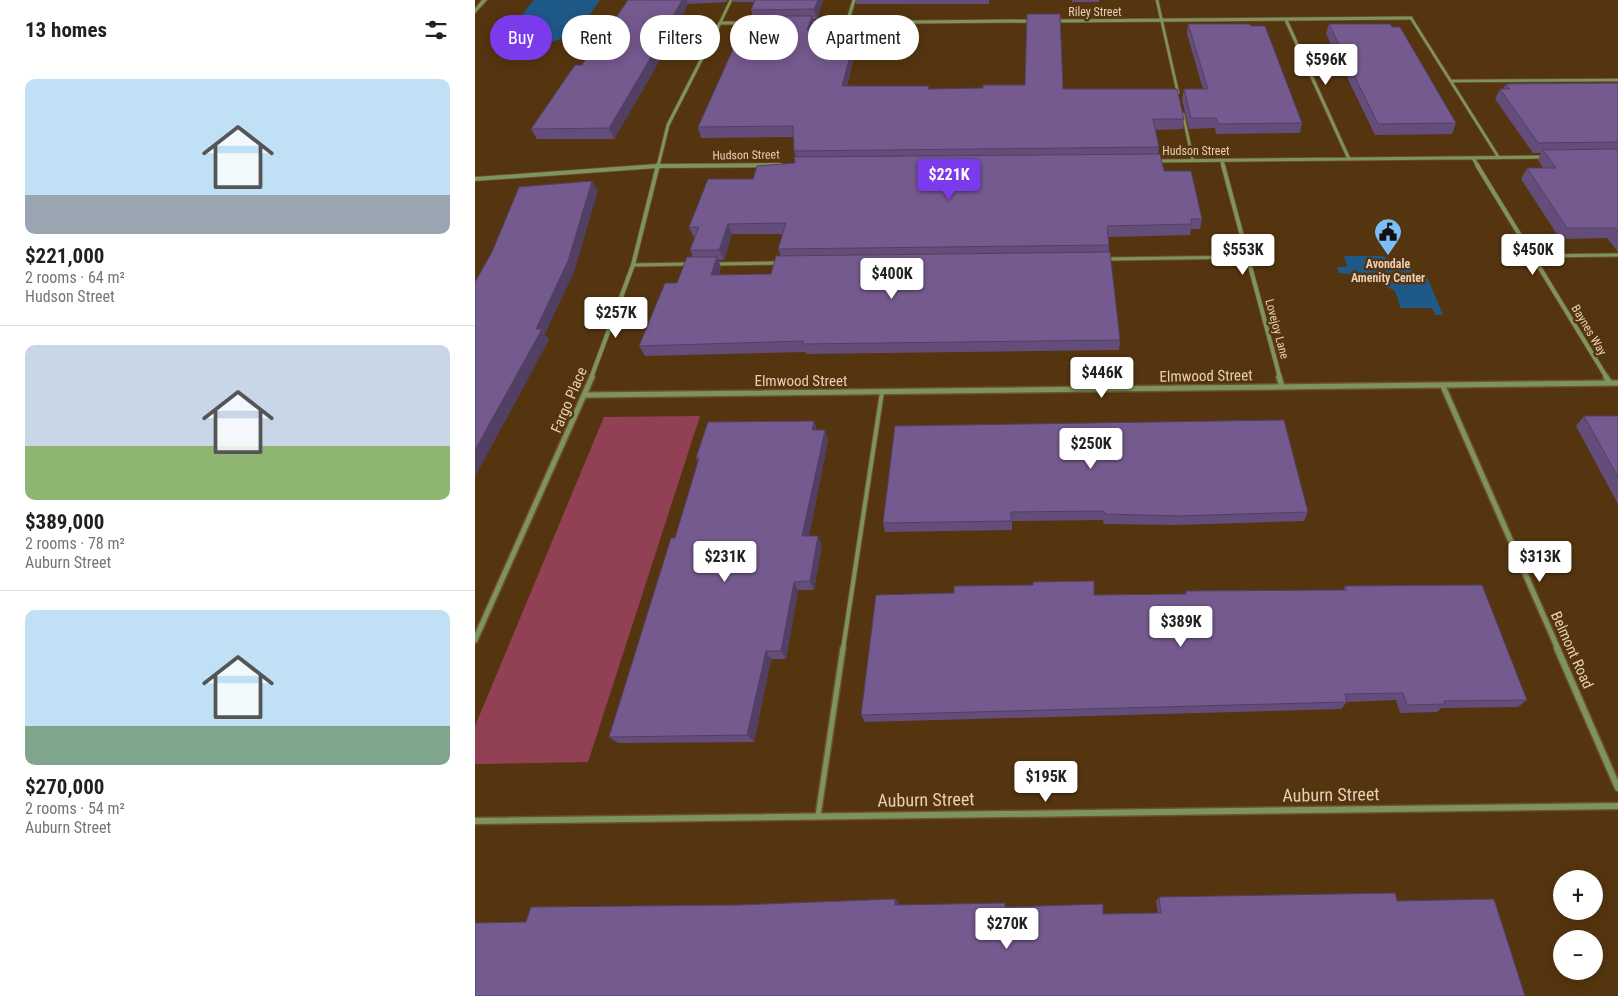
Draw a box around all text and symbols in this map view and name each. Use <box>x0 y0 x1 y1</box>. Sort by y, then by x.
street label: Riley Street <box>1068 5 1122 19</box>
chip: Buy <box>490 15 552 60</box>
chip: Rent <box>562 15 630 60</box>
chip: Filters <box>640 15 720 60</box>
chip: New <box>730 15 798 60</box>
chip: Apartment <box>808 15 919 60</box>
icon: filters <box>422 16 450 44</box>
text: 13 homes <box>25 18 107 42</box>
pin: $596K <box>1291 44 1361 86</box>
text: $596K <box>1305 50 1347 69</box>
icon: home <box>193 112 283 202</box>
street label: Hudson Street <box>1162 144 1230 158</box>
street label: Hudson Street <box>712 147 780 163</box>
pin: $221K <box>914 158 984 201</box>
text: $221K <box>928 165 970 184</box>
public building icon: Avondale Amenity Center <box>1373 217 1403 256</box>
pin: $553K <box>1208 234 1278 276</box>
pin: $450K <box>1498 234 1568 276</box>
text: $553K <box>1222 240 1264 259</box>
text: $450K <box>1512 240 1554 259</box>
text: $221,000 <box>25 244 104 268</box>
place label: Avondale Amenity Center <box>1351 257 1425 285</box>
pin: $400K <box>857 258 927 300</box>
text: $400K <box>871 264 913 283</box>
text: 2 rooms · 64 m² <box>25 268 125 287</box>
text: Hudson Street <box>25 287 115 306</box>
pin: $257K <box>581 296 651 339</box>
street label: Lovejoy Lane <box>1262 297 1292 361</box>
street label: Baynes Way <box>1568 302 1610 358</box>
text: $257K <box>595 303 637 322</box>
pin: $446K <box>1067 356 1137 399</box>
text: $446K <box>1081 363 1123 382</box>
street label: Fargo Place <box>547 364 591 436</box>
street label: Elmwood Street <box>1159 366 1253 386</box>
street label: Elmwood Street <box>754 372 848 390</box>
icon: home <box>193 377 283 467</box>
pin: $250K <box>1056 428 1126 470</box>
text: $250K <box>1070 434 1112 453</box>
text: $389,000 <box>25 510 104 534</box>
text: 2 rooms · 78 m² <box>25 534 125 553</box>
pin: $231K <box>690 540 760 583</box>
pin: $313K <box>1505 540 1575 583</box>
text: $231K <box>704 547 746 566</box>
text: $313K <box>1519 547 1561 566</box>
text: Auburn Street <box>25 553 111 572</box>
pin: $389K <box>1146 606 1216 648</box>
street label: Belmont Road <box>1547 609 1597 691</box>
text: $389K <box>1160 612 1202 631</box>
icon: home <box>193 642 283 732</box>
pin: $195K <box>1011 760 1081 803</box>
text: $195K <box>1025 767 1067 786</box>
text: $270,000 <box>25 775 104 799</box>
street label: Auburn Street <box>1282 783 1380 806</box>
street label: Auburn Street <box>877 788 975 811</box>
text: 2 rooms · 54 m² <box>25 799 125 818</box>
text: Auburn Street <box>25 818 111 837</box>
map controls <box>1553 870 1603 980</box>
button: + <box>1553 870 1603 920</box>
pin: $270K <box>972 908 1042 950</box>
text: $270K <box>986 914 1028 933</box>
button: − <box>1553 930 1603 980</box>

